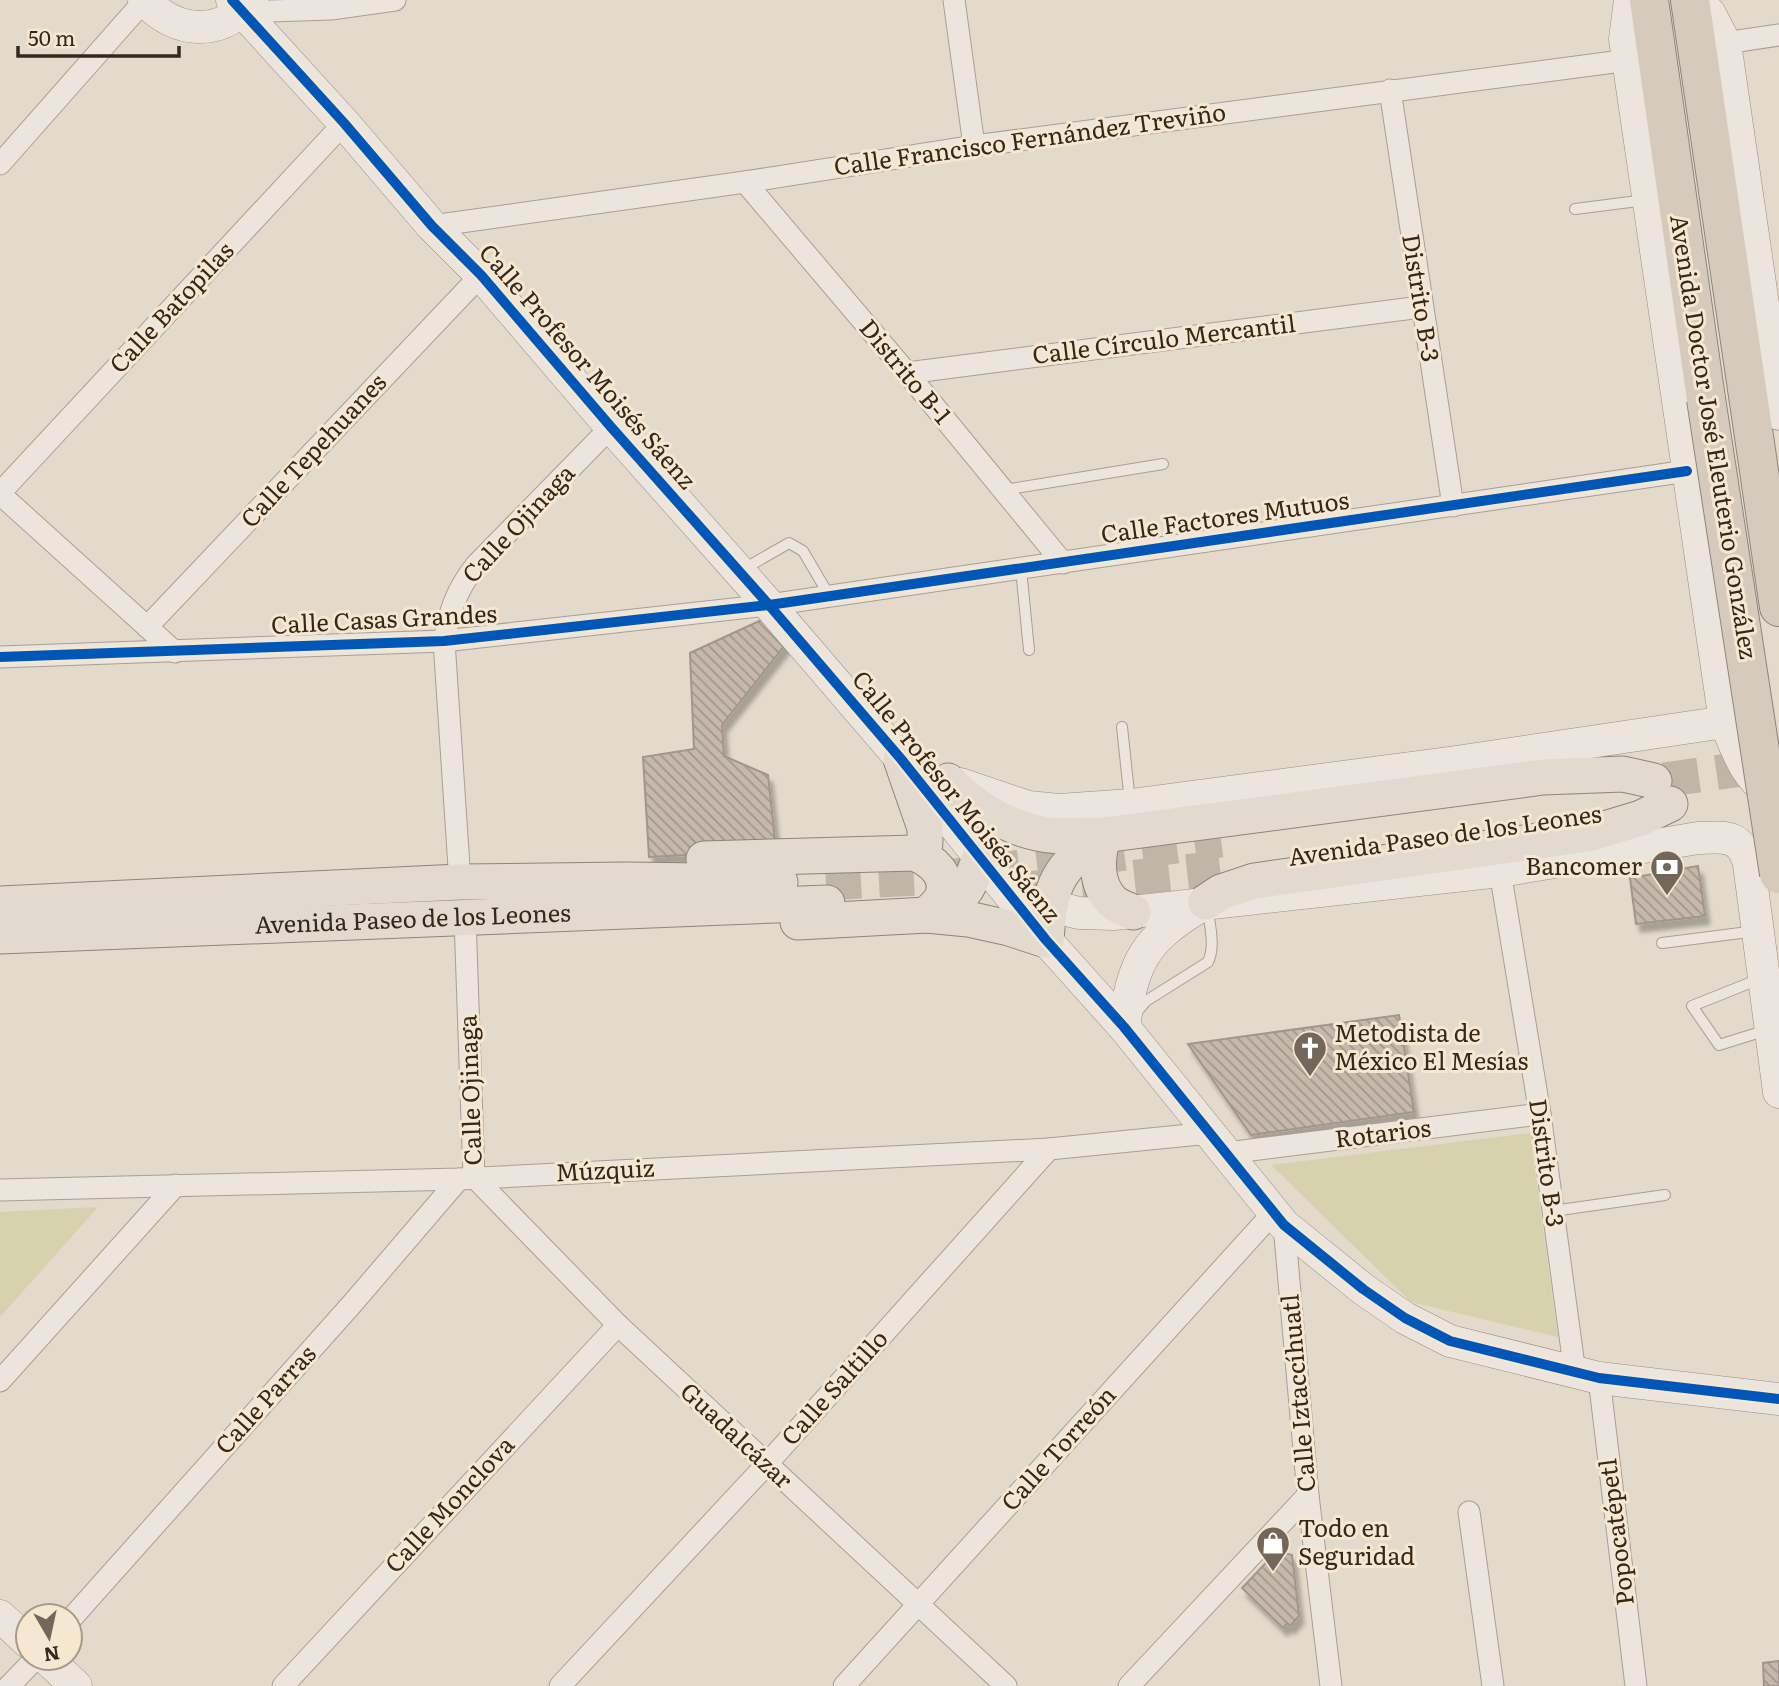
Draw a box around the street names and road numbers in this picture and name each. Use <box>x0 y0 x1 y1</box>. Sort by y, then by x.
street label: Calle Francisco Fernández Treviño <box>831 93 1228 182</box>
street label: Avenida Doctor José Eleuterio González <box>1663 212 1768 662</box>
street label: Distrito B-3 <box>1395 231 1450 364</box>
street label: Calle Batopilas <box>100 233 240 380</box>
street label: Calle Profesor Moisés Sáenz <box>472 235 706 496</box>
street label: Calle Círculo Mercantil <box>1030 304 1297 371</box>
street label: Distrito B-1 <box>853 310 961 431</box>
street label: Calle Tepehuanes <box>231 364 393 534</box>
street label: Calle Ojinaga <box>453 455 582 589</box>
street label: Calle Factores Mutuos <box>1098 481 1351 550</box>
street label: Calle Casas Grandes <box>270 594 498 641</box>
street label: Calle Profesor Moisés Sáenz <box>845 662 1071 929</box>
street label: Avenida Paseo de los Leones <box>1286 794 1604 873</box>
street label: Avenida Paseo de los Leones <box>254 893 571 941</box>
street label: Calle Ojinaga <box>448 1014 489 1166</box>
street label: Distrito B-3 <box>1522 1096 1575 1229</box>
street label: Rotarios <box>1333 1108 1433 1155</box>
street label: Múzquiz <box>554 1148 656 1189</box>
street label: Calle Iztaccíhuatl <box>1270 1293 1323 1494</box>
street label: Calle Saltillo <box>772 1321 895 1452</box>
street label: Calle Parras <box>206 1336 323 1461</box>
street label: Guadalcázar <box>674 1373 802 1496</box>
street label: Calle Torreón <box>992 1377 1123 1517</box>
street label: Calle Monclova <box>375 1427 521 1580</box>
street label: Popocatépetl <box>1588 1457 1641 1608</box>

